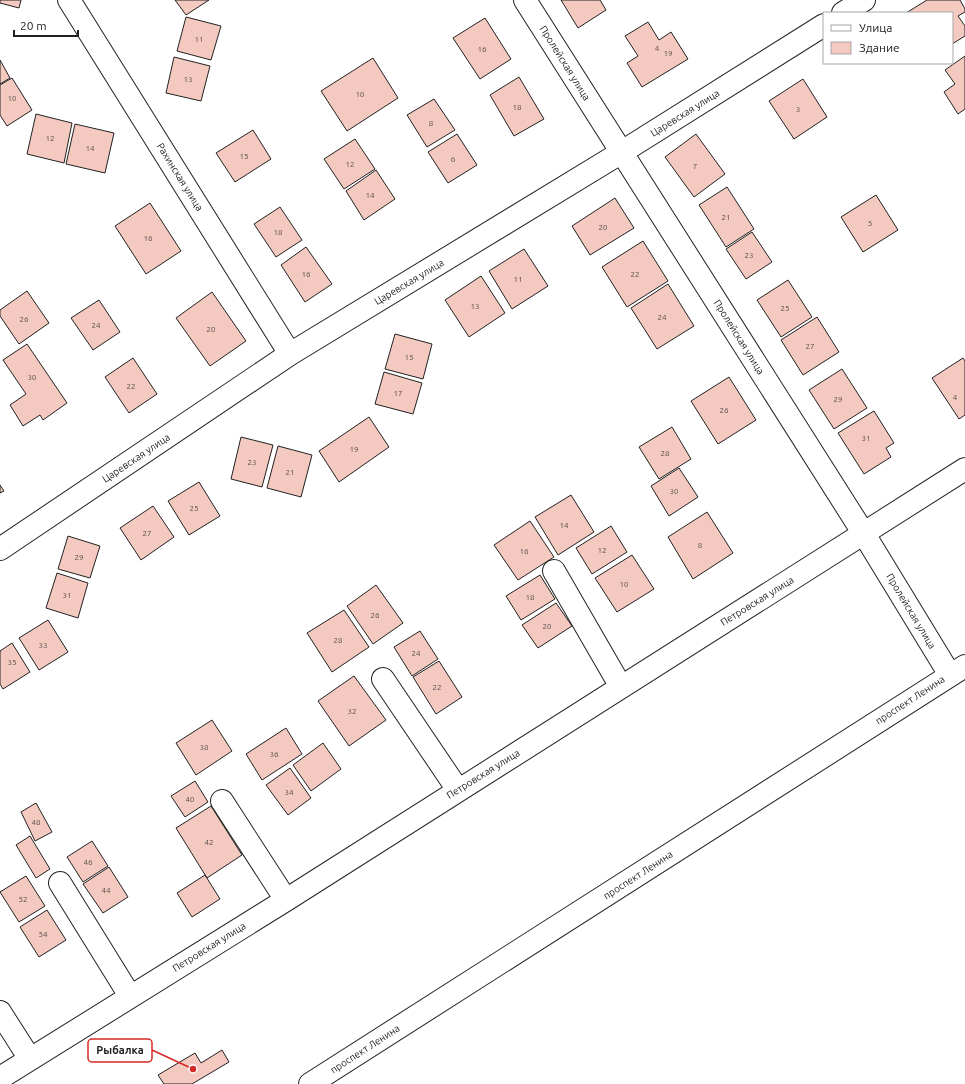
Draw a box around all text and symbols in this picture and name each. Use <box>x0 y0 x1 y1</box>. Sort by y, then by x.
scale bar <box>14 12 78 38</box>
legend <box>823 12 953 64</box>
text: 20 m <box>20 19 47 32</box>
text: Улица <box>859 21 892 34</box>
street label: Пролейская улица <box>538 24 592 102</box>
house number: 11 <box>194 35 204 44</box>
text: Здание <box>859 41 900 54</box>
house number: 4 <box>655 44 660 53</box>
house number: 16 <box>477 45 487 54</box>
house number: 19 <box>663 49 673 58</box>
house number: 13 <box>183 75 193 84</box>
street label: Царевская улица <box>649 87 721 139</box>
house number: 10 <box>355 90 365 99</box>
house number: 10 <box>7 94 17 103</box>
house number: 18 <box>512 103 522 112</box>
house number: 3 <box>796 105 800 114</box>
house number: 8 <box>429 119 434 128</box>
house number: 12 <box>45 134 55 143</box>
street label: Рахинская улица <box>155 141 205 213</box>
house number: 14 <box>85 144 95 153</box>
house number: 15 <box>239 152 249 161</box>
house number: 6 <box>451 155 456 164</box>
house number: 12 <box>345 160 355 169</box>
house number: 7 <box>693 162 697 171</box>
house number: 14 <box>365 191 375 200</box>
house number: 21 <box>721 213 731 222</box>
house number: 5 <box>868 219 872 228</box>
house number: 20 <box>598 223 608 232</box>
house number: 18 <box>273 228 283 237</box>
house number: 16 <box>143 234 153 243</box>
house number: 23 <box>744 251 754 260</box>
street label: Царевская улица <box>372 257 446 307</box>
house number: 16 <box>301 270 311 279</box>
house number: 22 <box>630 270 640 279</box>
house number: 11 <box>513 275 523 284</box>
street label: Пролейская улица <box>712 298 766 376</box>
house number: 13 <box>470 302 480 311</box>
house number: 25 <box>780 304 790 313</box>
house number: 24 <box>657 313 667 322</box>
house number: 26 <box>19 315 29 324</box>
house number: 24 <box>91 321 101 330</box>
house number: 20 <box>206 325 216 334</box>
house number: 27 <box>805 342 815 351</box>
house number: 15 <box>404 353 414 362</box>
house number: 30 <box>27 373 37 382</box>
house number: 22 <box>126 382 136 391</box>
house number: 17 <box>393 389 403 398</box>
house number: 4 <box>953 393 958 402</box>
house number: 29 <box>833 395 843 404</box>
house number: 26 <box>719 406 729 415</box>
street label: Царевская улица <box>100 431 172 485</box>
house number: 31 <box>861 434 871 443</box>
house number: 19 <box>349 445 359 454</box>
house number: 28 <box>660 449 670 458</box>
house number: 23 <box>247 458 257 467</box>
house number: 21 <box>285 468 295 477</box>
house number: 30 <box>669 487 679 496</box>
house number: 25 <box>189 504 199 513</box>
house number: 14 <box>559 521 569 530</box>
house number: 27 <box>142 529 152 538</box>
house number: 8 <box>698 541 703 550</box>
house number: 12 <box>597 546 607 555</box>
house number: 16 <box>519 547 529 556</box>
house number: 29 <box>74 553 84 562</box>
street label: Пролейская улица <box>884 571 938 651</box>
street label: Петровская улица <box>718 574 796 628</box>
house number: 10 <box>619 580 629 589</box>
house number: 31 <box>62 591 72 600</box>
house number: 18 <box>525 593 535 602</box>
house number: 26 <box>370 611 380 620</box>
house number: 20 <box>542 622 552 631</box>
house number: 28 <box>333 636 343 645</box>
house number: 33 <box>38 641 48 650</box>
house number: 24 <box>411 649 421 658</box>
house number: 35 <box>7 658 17 667</box>
street label: проспект Ленина <box>873 673 947 727</box>
house number: 22 <box>432 683 442 692</box>
house number: 32 <box>347 707 357 716</box>
house number: 38 <box>199 743 209 752</box>
street label: Петровская улица <box>444 747 522 801</box>
house number: 36 <box>269 750 279 759</box>
house number: 34 <box>284 788 294 797</box>
house number: 40 <box>185 795 195 804</box>
house number: 48 <box>31 818 41 827</box>
house number: 42 <box>204 838 214 847</box>
street label: проспект Ленина <box>601 848 675 902</box>
house number: 46 <box>83 858 93 867</box>
house number: 44 <box>101 886 111 895</box>
house number: 52 <box>18 895 28 904</box>
street label: Петровская улица <box>170 920 248 974</box>
house number: 54 <box>38 930 48 939</box>
street label: проспект Ленина <box>328 1022 402 1076</box>
callout: Рыбалка <box>88 1039 152 1062</box>
text: Рыбалка <box>96 1044 144 1056</box>

